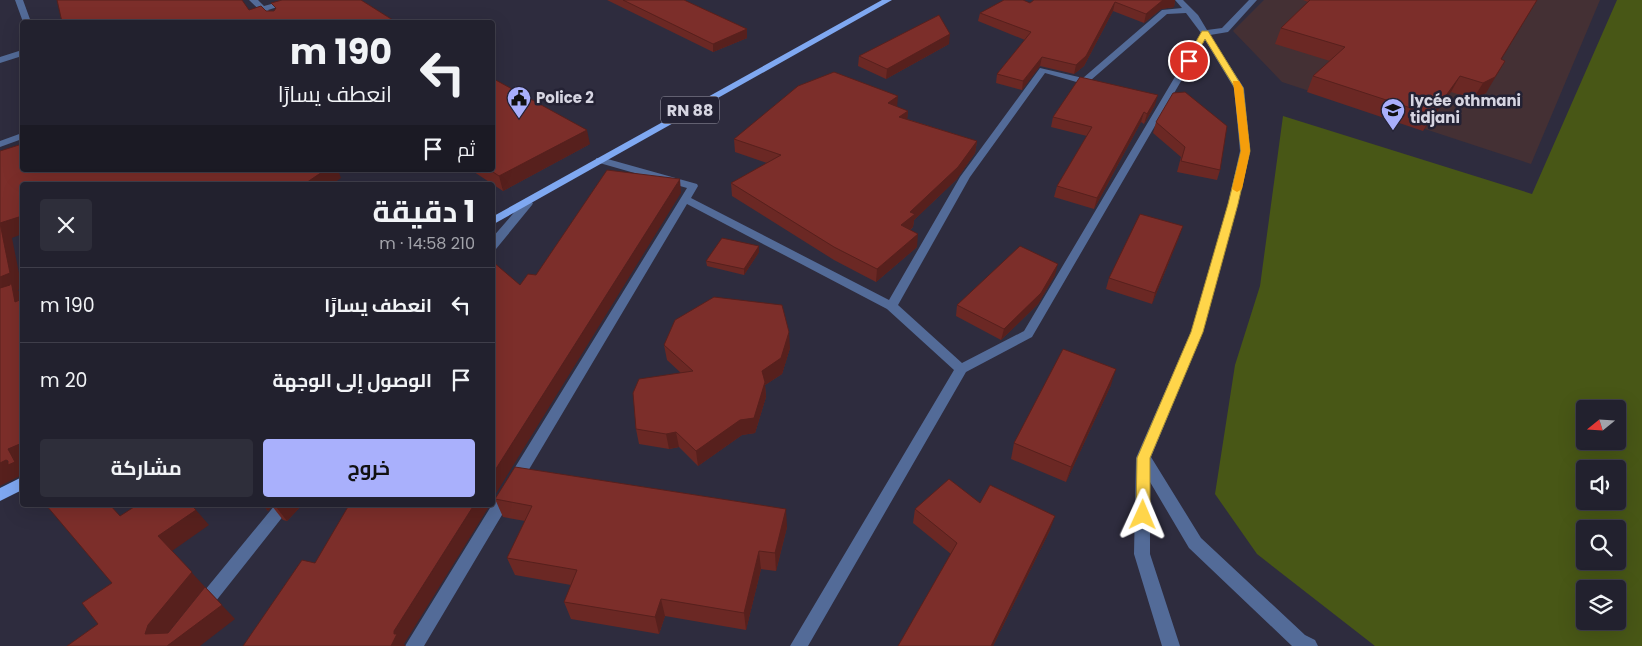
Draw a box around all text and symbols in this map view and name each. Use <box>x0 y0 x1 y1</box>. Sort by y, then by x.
text: 190 m <box>290 27 392 76</box>
icon: left <box>410 40 475 105</box>
pin <box>1168 40 1210 82</box>
icon: arrive <box>1175 47 1203 75</box>
text: انعطف يسارًا <box>278 79 392 110</box>
public building icon: Police 2 <box>506 85 532 119</box>
place label: Police 2 <box>536 87 594 108</box>
place label: lycée othmani tidjani <box>1410 90 1521 128</box>
road number: RN 88 <box>661 96 719 124</box>
school or university icon: lycée othmani tidjani <box>1380 97 1406 131</box>
icon: arrive <box>419 135 447 163</box>
text: ثم <box>457 136 475 163</box>
text: 1 دقيقة <box>373 190 475 233</box>
button: close <box>40 199 92 251</box>
text: 210 m · 14:58 <box>379 232 475 255</box>
icon: left <box>447 291 475 319</box>
text: 190 m <box>40 292 95 319</box>
text: انعطف يسارًا <box>324 292 432 319</box>
icon: arrive <box>447 366 475 394</box>
text: 20 m <box>40 367 88 394</box>
text: الوصول إلى الوجهة <box>273 367 432 394</box>
north arrow <box>1576 400 1626 450</box>
map controls <box>1576 400 1626 630</box>
button: مشاركة <box>40 439 253 497</box>
button: خروج <box>263 439 475 497</box>
button: sound <box>1576 460 1626 510</box>
position arrow <box>1116 488 1168 540</box>
button: search <box>1576 520 1626 570</box>
button: layers <box>1576 580 1626 630</box>

